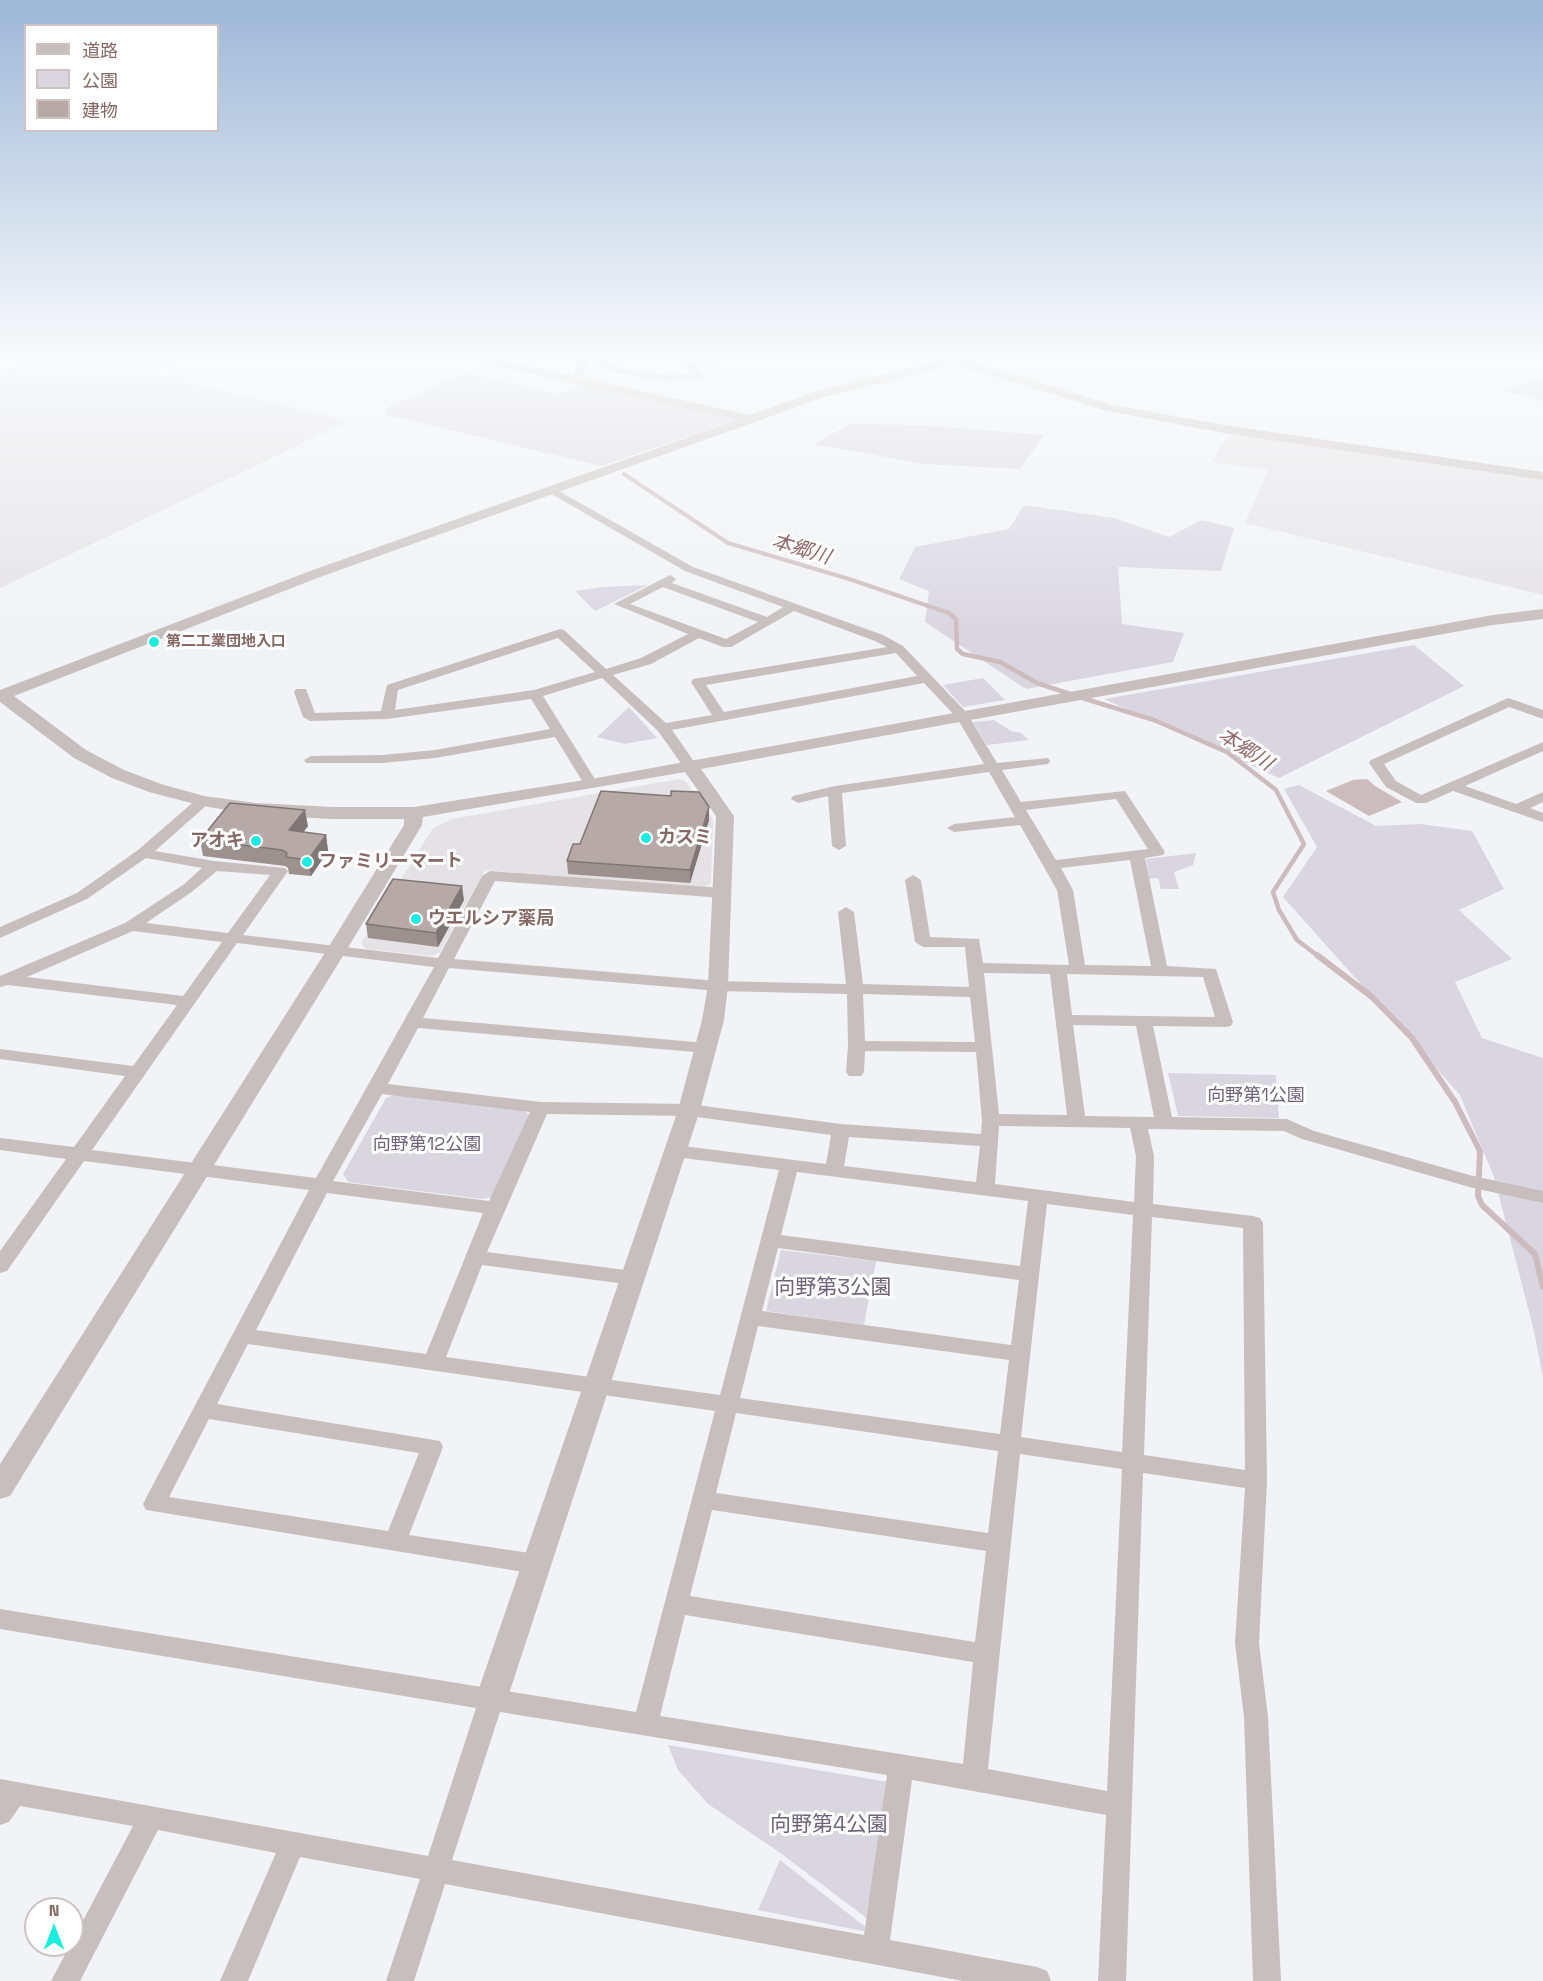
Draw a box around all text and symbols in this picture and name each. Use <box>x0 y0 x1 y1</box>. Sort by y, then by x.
legend <box>24 24 219 132</box>
text: 道路 <box>82 39 118 62</box>
text: 公園 <box>82 69 118 92</box>
text: 建物 <box>82 99 118 122</box>
water label: 本郷川 <box>769 530 833 570</box>
place label: 第二工業団地入口 <box>166 633 286 651</box>
marker: 第二工業団地入口 <box>147 635 161 649</box>
water label: 本郷川 <box>1213 724 1277 776</box>
place label: カスミ <box>658 827 712 849</box>
place label: アオキ <box>190 830 244 852</box>
marker: カスミ <box>639 831 653 845</box>
marker: アオキ <box>249 834 263 848</box>
place label: ファミリーマート <box>319 851 463 873</box>
marker: ファミリーマート <box>300 855 314 869</box>
place label: ウエルシア薬局 <box>428 908 554 930</box>
marker: ウエルシア薬局 <box>409 912 423 926</box>
park label: 向野第1公園 <box>1207 1085 1305 1107</box>
park label: 向野第12公園 <box>373 1134 481 1156</box>
park label: 向野第3公園 <box>774 1275 892 1301</box>
park label: 向野第4公園 <box>770 1812 888 1838</box>
north arrow <box>24 1897 84 1957</box>
text: N <box>49 1900 59 1921</box>

